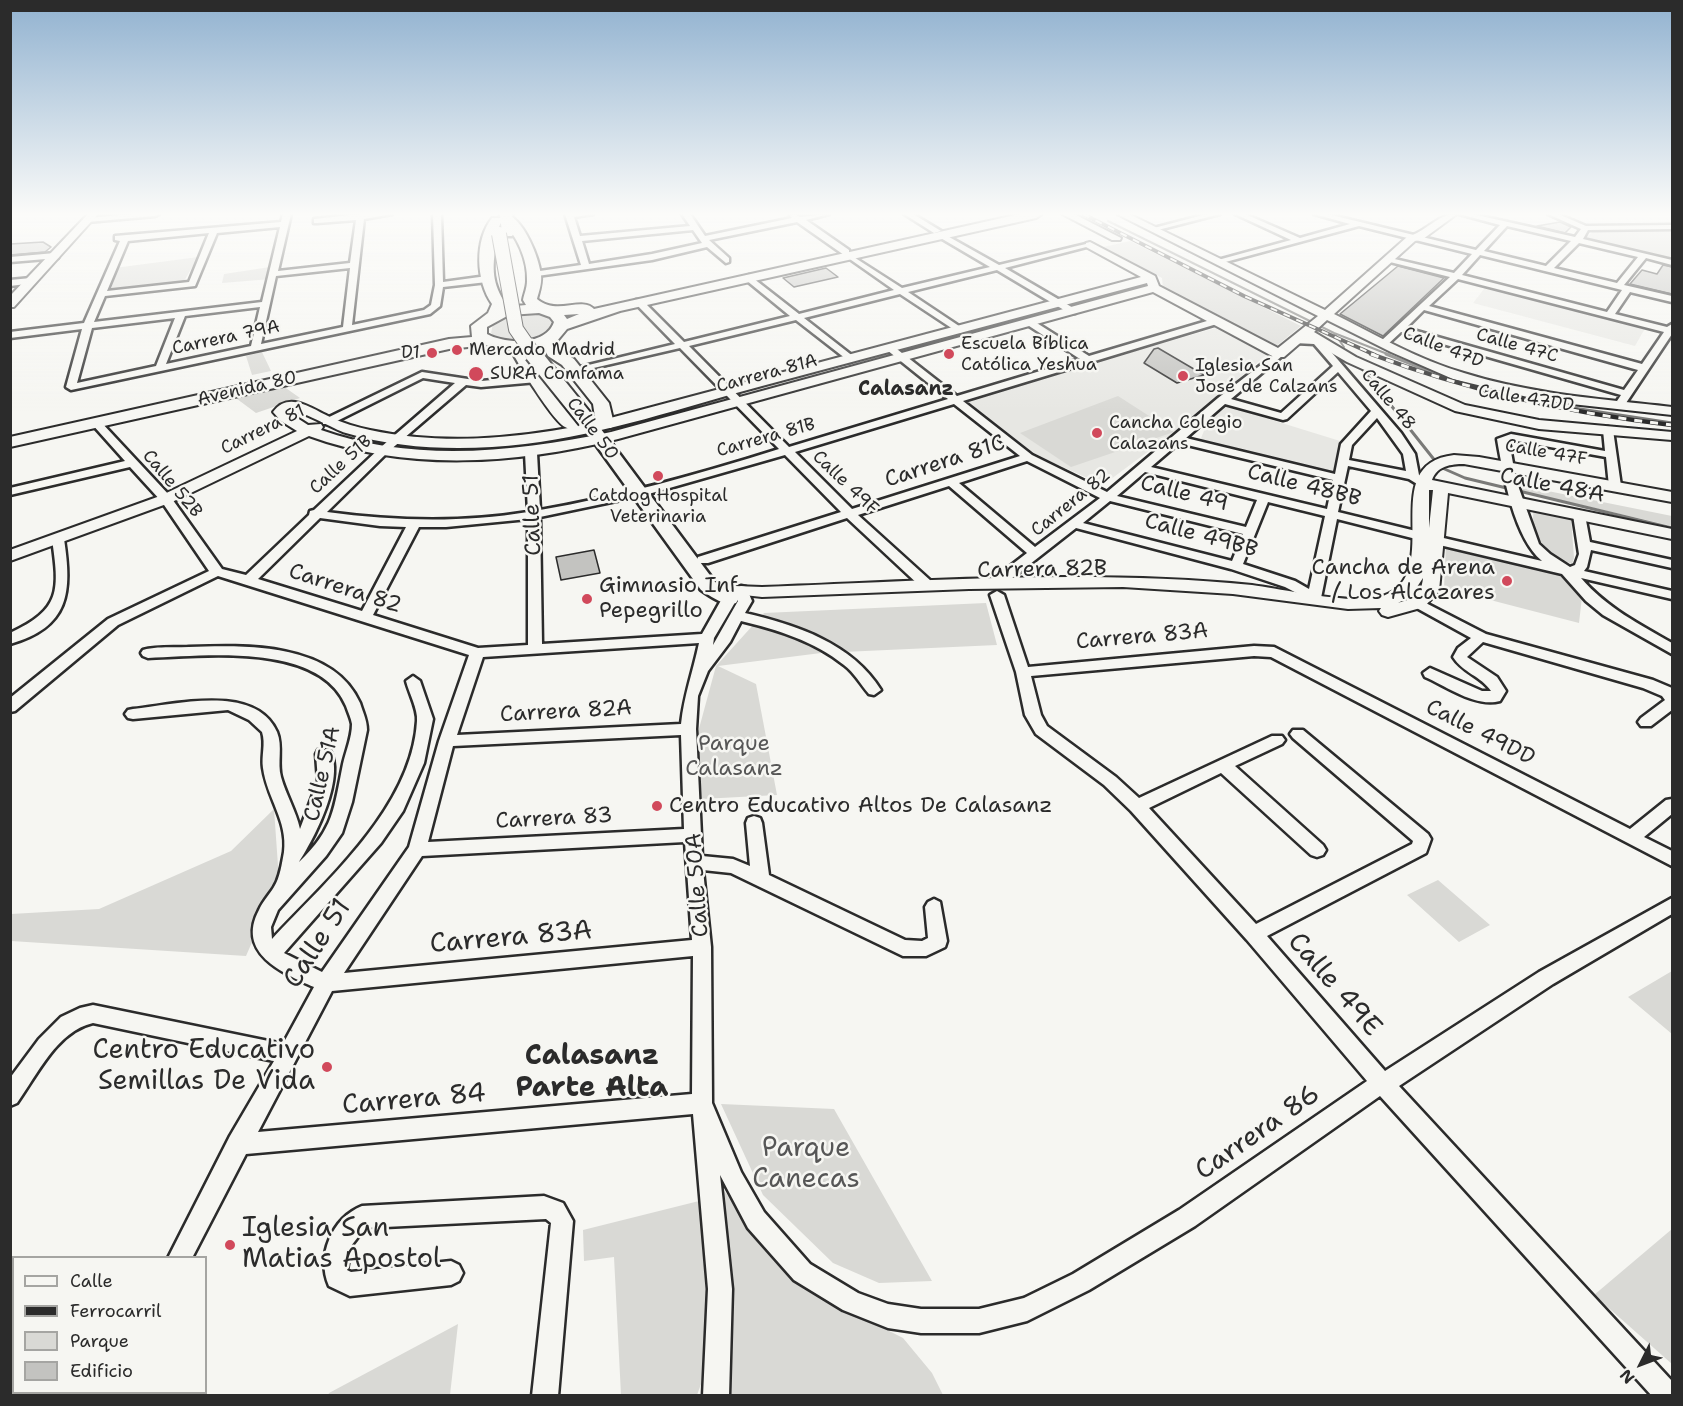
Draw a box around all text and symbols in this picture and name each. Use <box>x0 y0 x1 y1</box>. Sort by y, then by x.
street label: Carrera 79A <box>170 316 282 360</box>
street label: Calle 47D <box>1400 323 1486 373</box>
street label: Calle 47C <box>1474 324 1560 368</box>
place label: Escuela Bíblica Católica Yeshua <box>961 333 1097 376</box>
place label: Mercado Madrid <box>469 339 615 361</box>
place label: D1 <box>401 342 420 364</box>
marker: Mercado Madrid <box>450 343 464 357</box>
marker: D1 <box>425 346 439 360</box>
marker: Escuela Bíblica Católica Yeshua <box>942 347 956 361</box>
street label: Carrera 81A <box>714 350 820 398</box>
place label: Iglesia San José de Calzans <box>1195 355 1338 398</box>
place label: SURA Comfama <box>490 363 624 385</box>
marker: SURA Comfama <box>467 365 485 383</box>
street label: Calle 48 <box>1356 365 1420 435</box>
street label: Avenida 80 <box>195 367 299 411</box>
marker: Iglesia San José de Calzans <box>1176 369 1190 383</box>
district label: Calasanz <box>858 378 954 402</box>
street label: Calle 47DD <box>1476 381 1576 417</box>
street label: Calle 50 <box>562 394 622 464</box>
street label: Carrera 81 <box>217 400 309 460</box>
place label: Cancha Colegio Calazans <box>1109 412 1242 454</box>
street label: Carrera 81B <box>714 414 818 462</box>
marker: Cancha Colegio Calazans <box>1090 426 1104 440</box>
street label: Carrera 81C <box>882 430 1008 494</box>
street label: Calle 51B <box>305 431 377 499</box>
street label: Calle 47F <box>1503 435 1589 471</box>
street label: Calle 52B <box>137 446 207 522</box>
street label: Calle 49F <box>807 446 883 520</box>
street label: Calle 48BB <box>1244 459 1364 513</box>
street label: Calle 48A <box>1497 463 1607 509</box>
street label: Carrera 82 <box>1027 464 1115 542</box>
marker: Catdog Hospital Veterinaria <box>651 469 665 483</box>
street label: Calle 49 <box>1137 470 1231 518</box>
street label: Calle 51 <box>518 474 548 556</box>
place label: Catdog Hospital Veterinaria <box>588 485 728 528</box>
street label: Calle 49BB <box>1142 508 1260 564</box>
place label: Cancha de Arena / Los Alcazares <box>1312 555 1495 606</box>
street label: Carrera 82B <box>977 556 1107 584</box>
street label: Carrera 82 <box>285 558 405 620</box>
place label: Gimnasio Inf Pepegrillo <box>599 573 738 624</box>
marker: Cancha de Arena / Los Alcazares <box>1500 574 1514 588</box>
marker: Gimnasio Inf Pepegrillo <box>580 592 594 606</box>
street label: Carrera 83A <box>1075 618 1209 656</box>
street label: Calle 49DD <box>1421 694 1539 772</box>
street label: Carrera 82A <box>499 695 633 729</box>
street label: Calle 51A <box>299 724 347 824</box>
park label: Parque Calasanz <box>685 731 783 782</box>
place label: Centro Educativo Altos De Calasanz <box>669 793 1052 819</box>
marker: Centro Educativo Altos De Calasanz <box>650 799 664 813</box>
street label: Carrera 83 <box>495 803 613 835</box>
street label: Calle 50A <box>681 832 715 938</box>
street label: Calle 51 <box>277 893 359 995</box>
street label: Carrera 83A <box>428 915 594 961</box>
street label: Calle 49E <box>1280 926 1388 1044</box>
place label: Centro Educativo Semillas De Vida <box>93 1035 315 1098</box>
district label: Calasanz Parte Alta <box>516 1040 668 1106</box>
marker: Centro Educativo Semillas De Vida <box>320 1060 334 1074</box>
street label: Carrera 84 <box>341 1078 487 1122</box>
street label: Carrera 86 <box>1189 1078 1327 1188</box>
park label: Parque Canecas <box>752 1133 860 1196</box>
place label: Iglesia San Matias Apostol <box>242 1213 441 1276</box>
marker: Iglesia San Matias Apostol <box>223 1238 237 1252</box>
legend <box>12 1256 207 1394</box>
text: Calle <box>70 1269 113 1293</box>
text: Ferrocarril <box>70 1299 162 1323</box>
text: Parque <box>70 1329 129 1353</box>
north arrow <box>1611 1334 1671 1394</box>
text: Edificio <box>70 1359 133 1383</box>
text: N <box>1615 1365 1639 1388</box>

